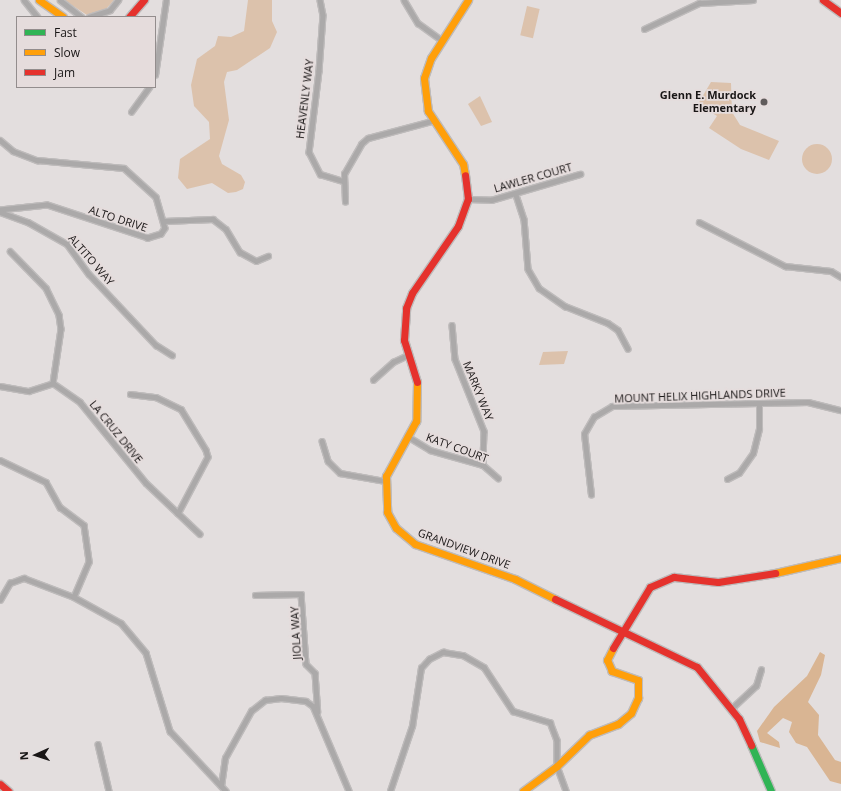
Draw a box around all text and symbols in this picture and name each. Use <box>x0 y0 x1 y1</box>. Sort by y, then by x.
legend <box>16 16 156 88</box>
text: Fast <box>54 24 77 41</box>
text: Slow <box>54 44 80 61</box>
street label: HEAVENLY WAY <box>294 58 316 140</box>
text: Jam <box>54 64 75 81</box>
place label: Glenn E. Murdock Elementary <box>660 89 756 115</box>
marker: Glenn E. Murdock Elementary <box>759 97 769 107</box>
street label: LAWLER COURT <box>492 161 574 195</box>
street label: ALTO DRIVE <box>87 203 149 235</box>
street label: ALTITO WAY <box>65 232 117 288</box>
street label: MARKY WAY <box>460 359 496 423</box>
street label: MOUNT HELIX HIGHLANDS DRIVE <box>614 386 786 406</box>
street label: LA CRUZ DRIVE <box>87 398 145 466</box>
street label: KATY COURT <box>424 431 490 465</box>
street label: GRANDVIEW DRIVE <box>416 526 512 572</box>
street label: JIOLA WAY <box>288 606 304 660</box>
north arrow <box>16 735 56 775</box>
text: N <box>16 751 31 761</box>

